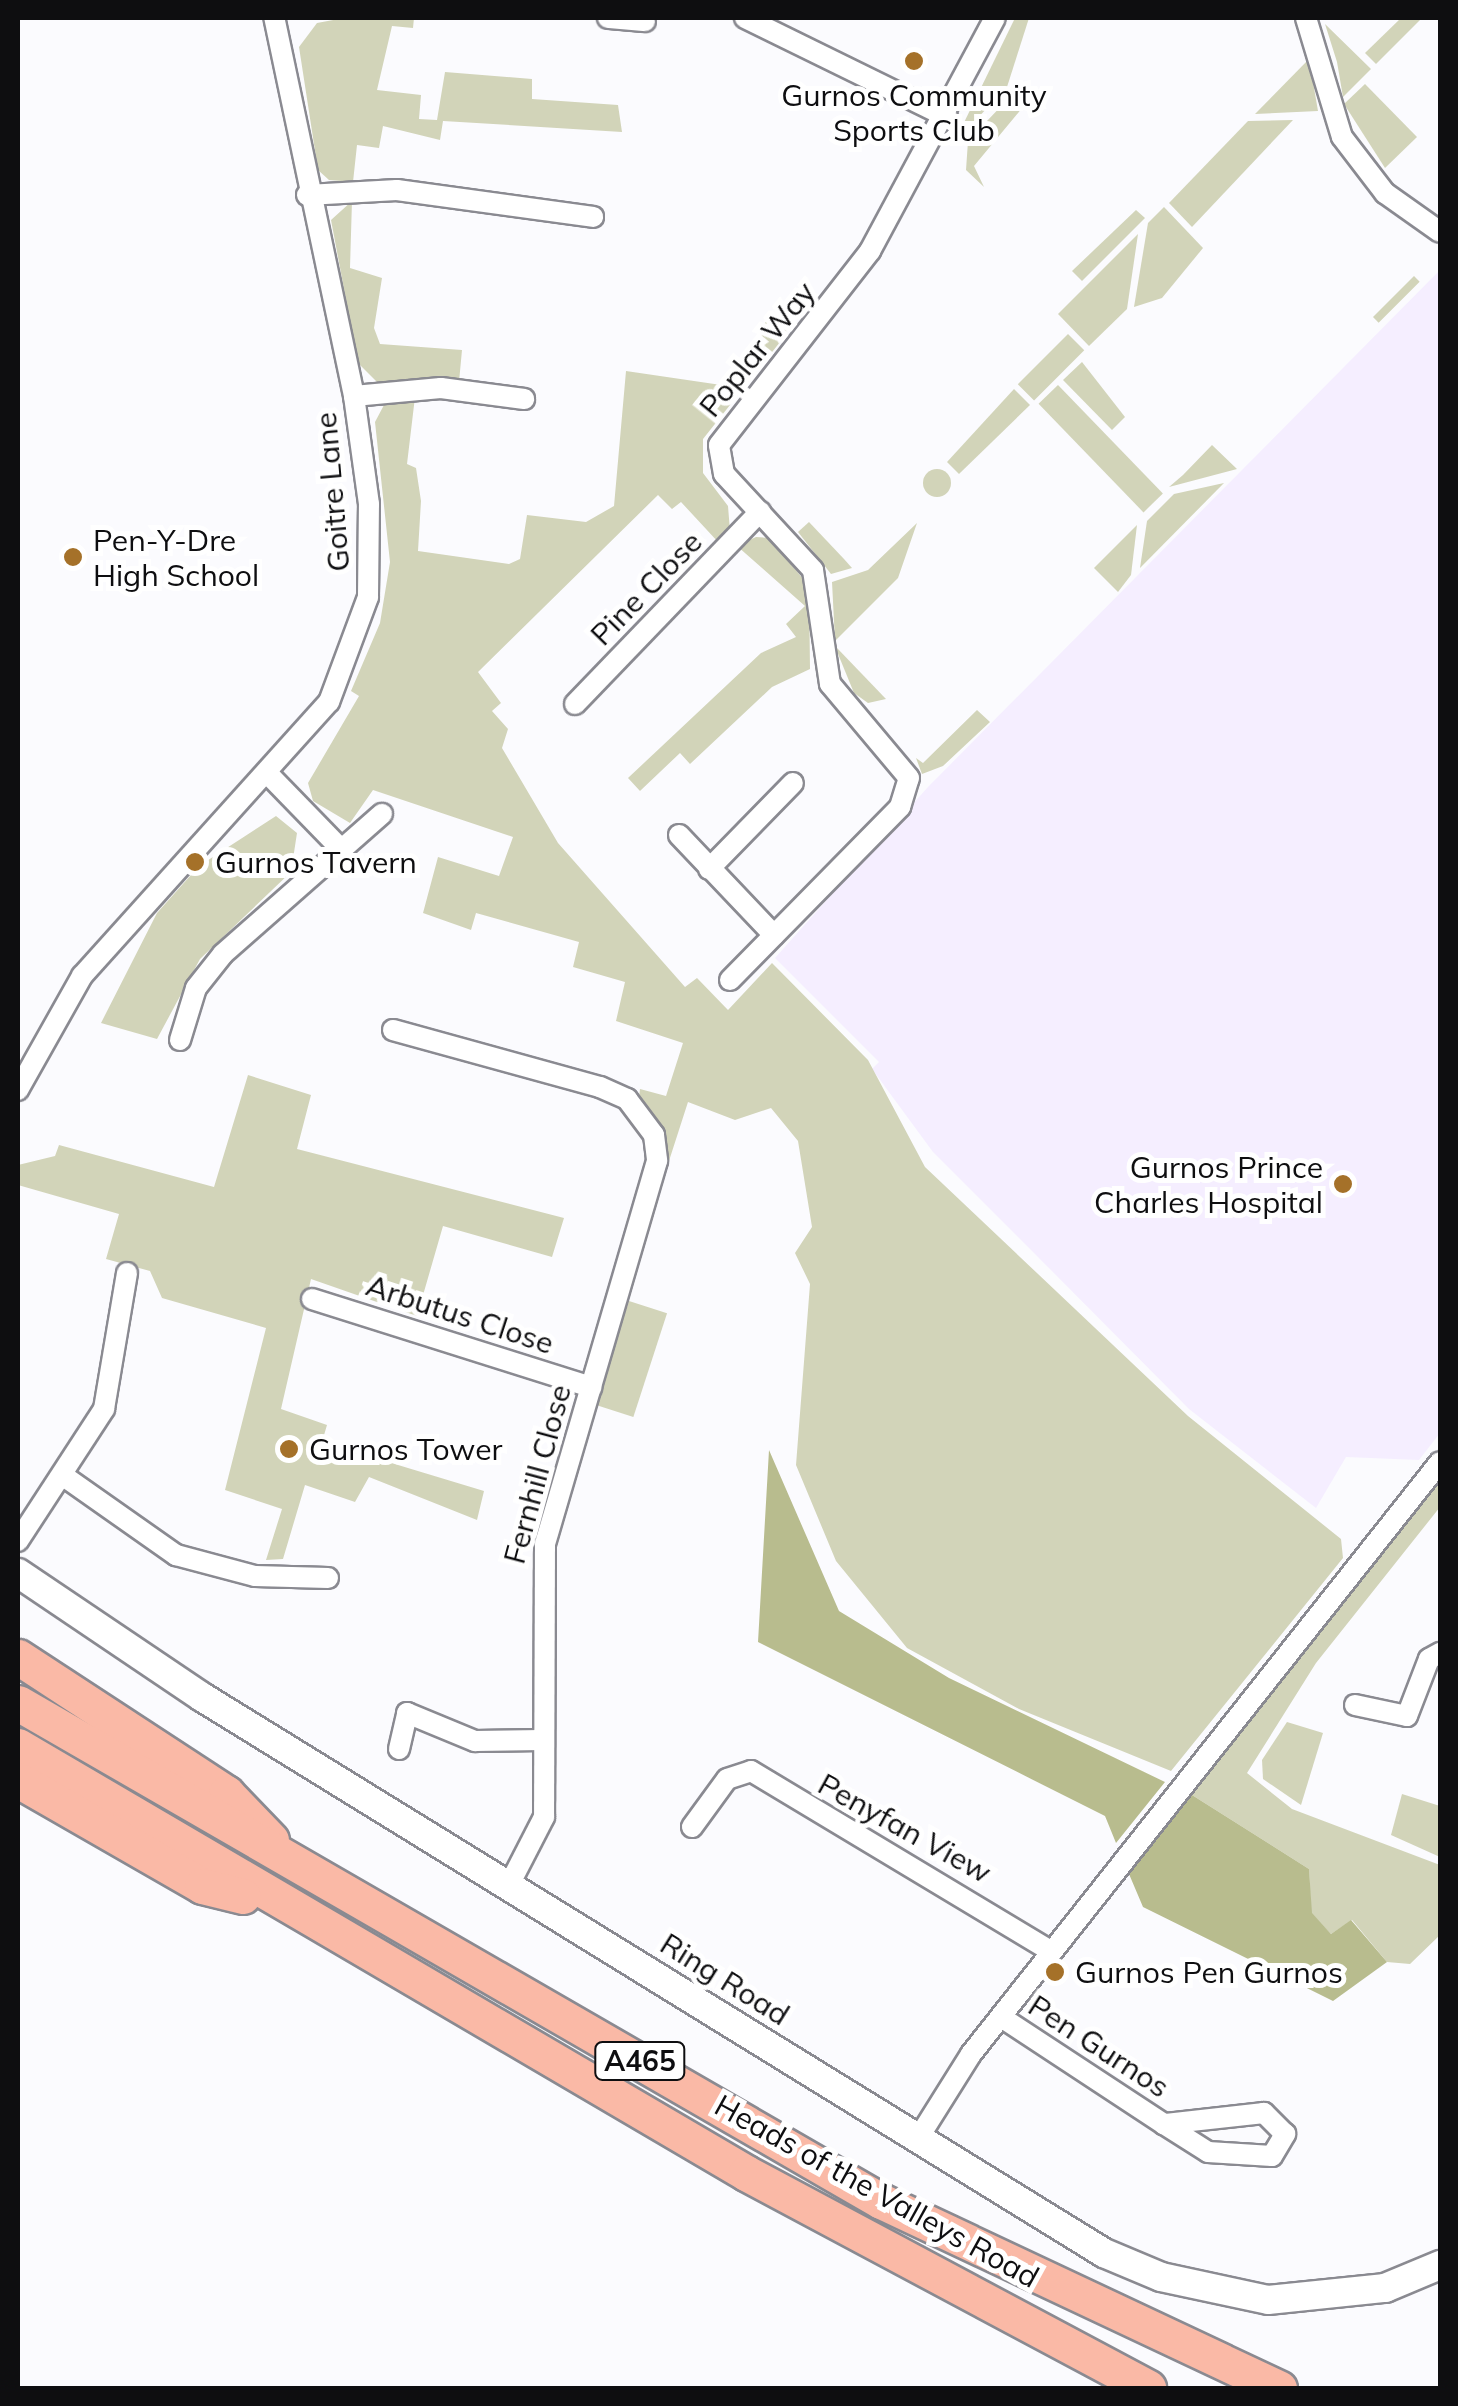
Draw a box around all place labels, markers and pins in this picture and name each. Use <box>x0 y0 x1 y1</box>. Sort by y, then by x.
marker: Gurnos Community Sports Club <box>903 50 925 72</box>
place label: Gurnos Community Sports Club <box>781 77 1047 148</box>
place label: Pen-Y-Dre High School <box>93 522 259 592</box>
marker: Pen-Y-Dre High School <box>62 546 84 568</box>
place label: Gurnos Tavern <box>215 844 417 880</box>
marker: Gurnos Tavern <box>184 851 206 873</box>
place label: Gurnos Prince Charles Hospital <box>1094 1149 1323 1220</box>
marker: Gurnos Prince Charles Hospital <box>1332 1173 1354 1195</box>
place label: Gurnos Tower <box>309 1431 502 1467</box>
marker: Gurnos Tower <box>278 1438 300 1460</box>
place label: Gurnos Pen Gurnos <box>1075 1954 1343 1990</box>
marker: Gurnos Pen Gurnos <box>1044 1961 1066 1983</box>

